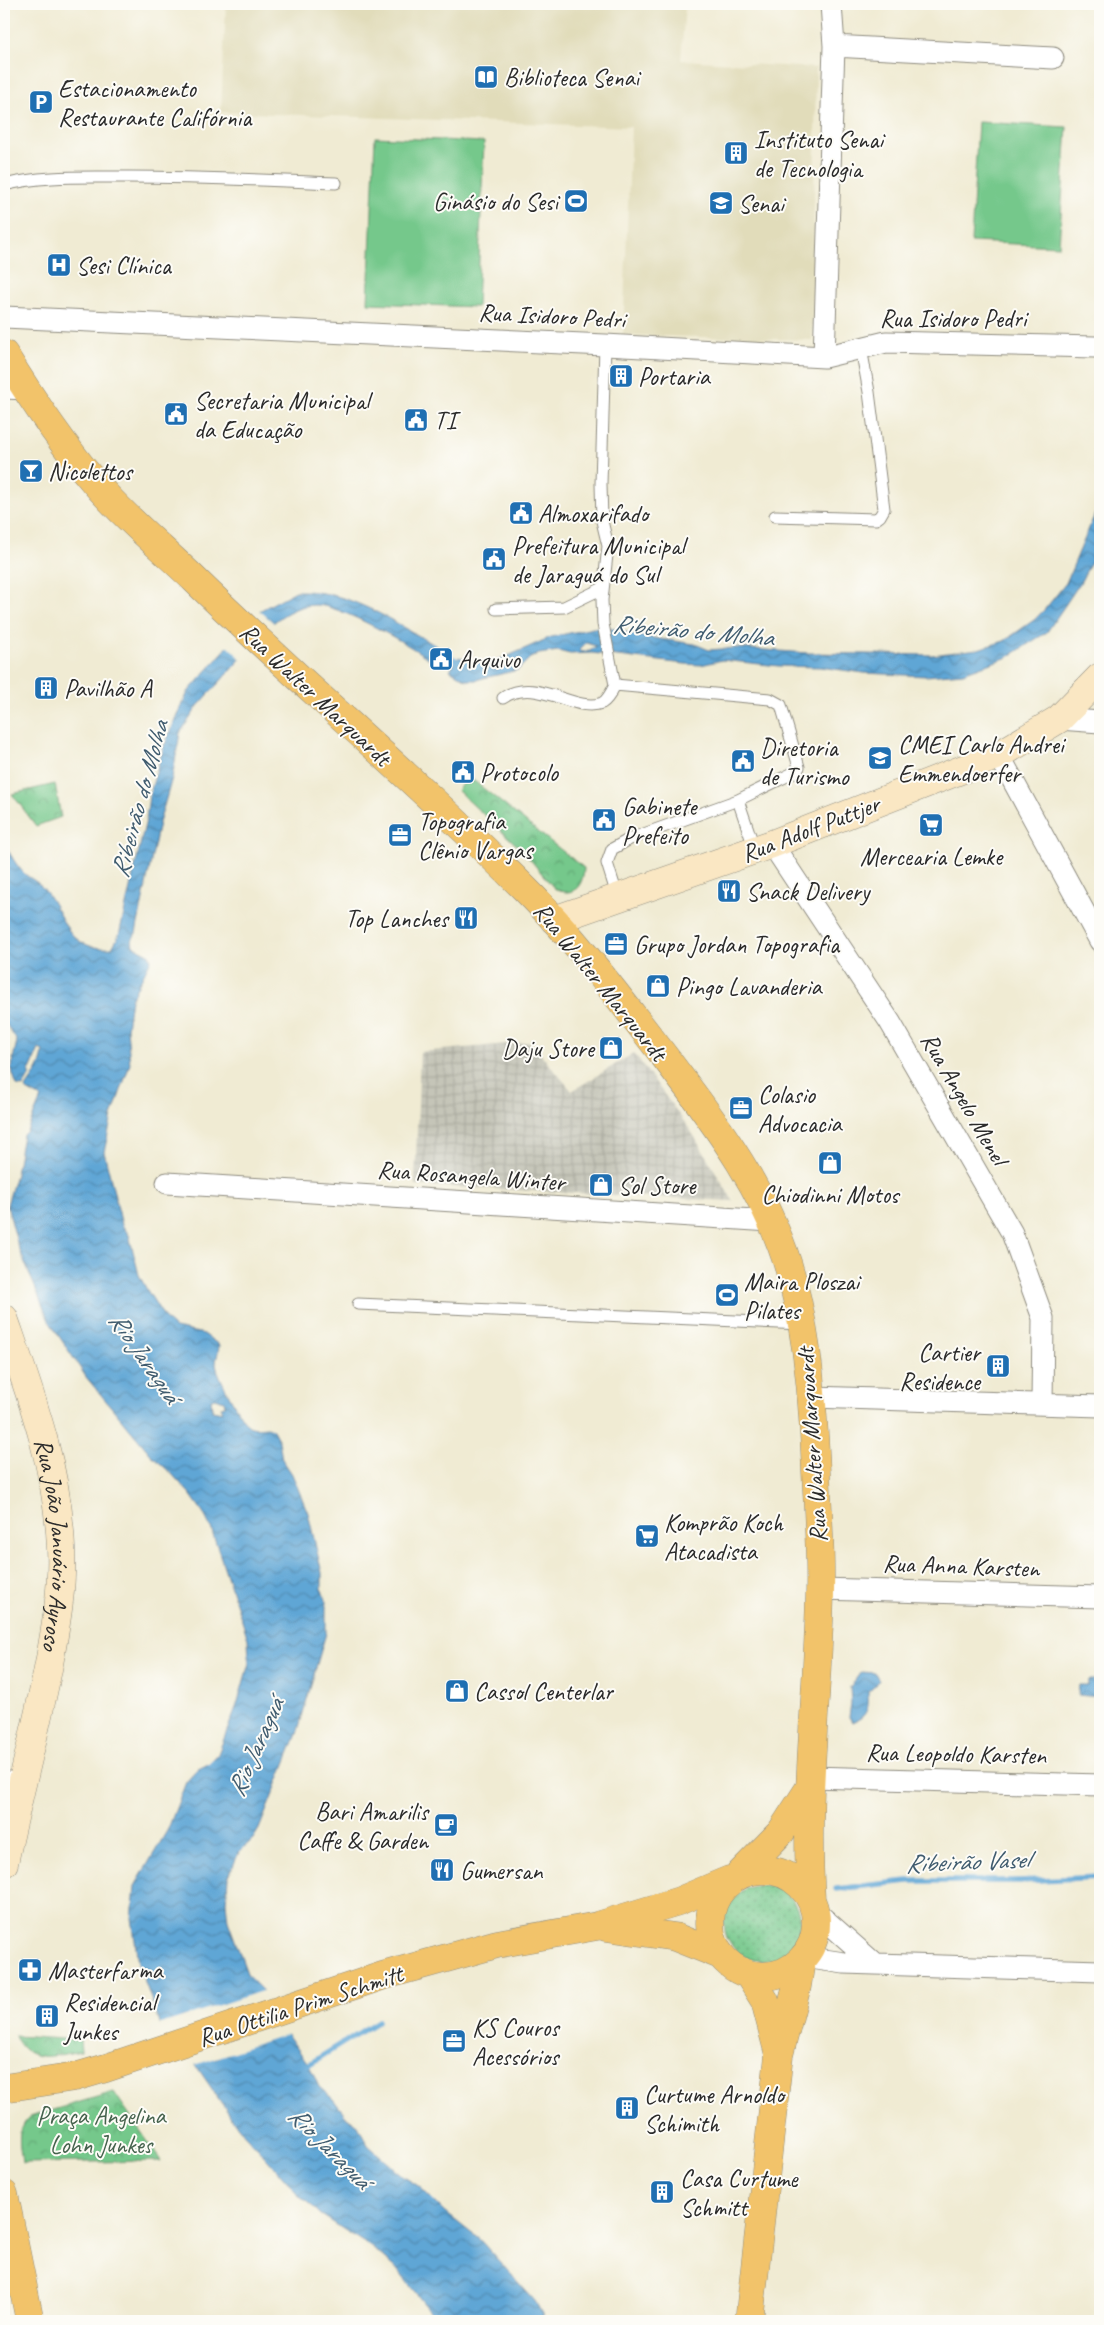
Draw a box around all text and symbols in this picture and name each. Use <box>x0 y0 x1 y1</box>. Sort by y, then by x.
place label: Biblioteca Senai <box>504 62 642 94</box>
library icon: Biblioteca Senai <box>473 64 499 90</box>
place label: Estacionamento Restaurante Califórnia <box>58 73 253 134</box>
parking icon: Estacionamento Restaurante Califórnia <box>28 89 54 115</box>
place label: Instituto Senai de Tecnologia <box>754 124 886 185</box>
building icon: Instituto Senai de Tecnologia <box>723 140 749 166</box>
place label: Ginásio do Sesi <box>433 186 561 218</box>
sports icon: Ginásio do Sesi <box>563 188 589 214</box>
place label: Senai <box>738 188 787 220</box>
school or university icon: Senai <box>708 190 734 216</box>
place label: Sesi Clínica <box>76 250 173 282</box>
hospital icon: Sesi Clínica <box>46 252 72 278</box>
street label: Rua Isidoro Pedri <box>478 296 629 336</box>
street label: Rua Isidoro Pedri <box>880 303 1030 335</box>
place label: Portaria <box>638 361 712 393</box>
building icon: Portaria <box>608 363 634 389</box>
place label: Secretaria Municipal da Educação <box>194 385 374 446</box>
public building icon: Secretaria Municipal da Educação <box>163 401 189 427</box>
place label: TI <box>434 405 462 437</box>
public building icon: TI <box>403 407 429 433</box>
place label: Nicolettos <box>48 456 135 488</box>
bar icon: Nicolettos <box>18 458 44 484</box>
place label: Almoxarifado <box>538 498 651 530</box>
public building icon: Almoxarifado <box>508 500 534 526</box>
place label: Prefeitura Municipal de Jaraguá do Sul <box>512 530 689 591</box>
public building icon: Prefeitura Municipal de Jaraguá do Sul <box>481 546 507 572</box>
water label: Ribeirão do Molha <box>611 607 777 654</box>
street label: Rua Walter Marquardt <box>233 616 400 775</box>
place label: Arquivo <box>458 644 521 676</box>
public building icon: Arquivo <box>428 646 454 672</box>
place label: Pavilhão A <box>64 673 153 705</box>
building icon: Pavilhão A <box>33 675 59 701</box>
water label: Ribeirão do Molha <box>103 715 177 881</box>
place label: CMEI Carlo Andrei Emmendoerfer <box>898 729 1067 790</box>
place label: Diretoria de Turismo <box>760 732 850 793</box>
school or university icon: CMEI Carlo Andrei Emmendoerfer <box>867 745 893 771</box>
public building icon: Diretoria de Turismo <box>730 748 756 774</box>
place label: Protocolo <box>480 757 559 789</box>
public building icon: Protocolo <box>450 759 476 785</box>
street label: Rua Adolf Puttjer <box>737 787 887 870</box>
place label: Gabinete Prefeito <box>622 791 698 852</box>
place label: Topografia Clênio Vargas <box>418 806 535 867</box>
public building icon: Gabinete Prefeito <box>591 807 617 833</box>
supermarket icon: Mercearia Lemke <box>918 812 944 838</box>
office icon: Topografia Clênio Vargas <box>387 822 413 848</box>
place label: Mercearia Lemke <box>860 841 1004 873</box>
place label: Snack Delivery <box>746 876 872 908</box>
restaurant icon: Snack Delivery <box>716 878 742 904</box>
street label: Rua Walter Marquardt <box>526 896 676 1070</box>
place label: Top Lanches <box>345 903 450 935</box>
restaurant icon: Top Lanches <box>453 905 479 931</box>
place label: Grupo Jordan Topografia <box>634 929 841 961</box>
office icon: Grupo Jordan Topografia <box>603 931 629 957</box>
place label: Pingo Lavanderia <box>676 971 824 1003</box>
shop icon: Pingo Lavanderia <box>645 973 671 999</box>
street label: Rua Angelo Menel <box>913 1027 1017 1174</box>
place label: Daju Store <box>502 1033 596 1065</box>
shop icon: Daju Store <box>598 1035 624 1061</box>
place label: Colasio Advocacia <box>758 1079 843 1140</box>
office icon: Colasio Advocacia <box>728 1095 754 1121</box>
shop icon: Chiodinni Motos <box>817 1150 843 1176</box>
street label: Rua Rosangela Winter <box>376 1153 569 1199</box>
place label: Sol Store <box>618 1170 697 1202</box>
shop icon: Sol Store <box>588 1172 614 1198</box>
place label: Chiodinni Motos <box>761 1179 901 1211</box>
place label: Maira Ploszai Pilates <box>744 1266 862 1327</box>
sports icon: Maira Ploszai Pilates <box>714 1282 740 1308</box>
water label: Rio Jaraguá <box>101 1305 192 1415</box>
place label: Cartier Residence <box>899 1337 982 1398</box>
street label: Rua Walter Marquardt <box>789 1344 835 1544</box>
building icon: Cartier Residence <box>985 1353 1011 1379</box>
street label: Rua João Januário Ayroso <box>27 1435 76 1654</box>
place label: Komprão Koch Atacadista <box>664 1507 784 1568</box>
supermarket icon: Komprão Koch Atacadista <box>634 1523 660 1549</box>
street label: Rua Anna Karsten <box>882 1547 1042 1585</box>
place label: Cassol Centerlar <box>474 1676 615 1708</box>
shop icon: Cassol Centerlar <box>444 1678 470 1704</box>
water label: Rio Jaraguá <box>219 1687 294 1801</box>
street label: Rua Leopoldo Karsten <box>866 1736 1047 1772</box>
place label: Bari Amarilis Caffe & Garden <box>297 1796 430 1857</box>
cafe icon: Bari Amarilis Caffe & Garden <box>433 1812 459 1838</box>
water label: Ribeirão Vasel <box>905 1843 1038 1880</box>
place label: Gumersan <box>460 1855 543 1887</box>
restaurant icon: Gumersan <box>429 1857 455 1883</box>
place label: Masterfarma <box>48 1955 164 1987</box>
pharmacy icon: Masterfarma <box>17 1957 43 1983</box>
street label: Rua Ottilia Prim Schmitt <box>194 1957 409 2054</box>
place label: Residencial Junkes <box>63 1987 160 2048</box>
building icon: Residencial Junkes <box>34 2003 60 2029</box>
place label: KS Couros Acessórios <box>472 2012 561 2073</box>
office icon: KS Couros Acessórios <box>441 2028 467 2054</box>
place label: Curtume Arnoldo Schimith <box>644 2079 787 2140</box>
building icon: Curtume Arnoldo Schimith <box>614 2095 640 2121</box>
water label: Rio Jaraguá <box>281 2099 383 2200</box>
park label: Praça Angelina Lohn Junkes <box>37 2100 168 2161</box>
place label: Casa Curtume Schmitt <box>680 2163 799 2224</box>
building icon: Casa Curtume Schmitt <box>649 2179 675 2205</box>

